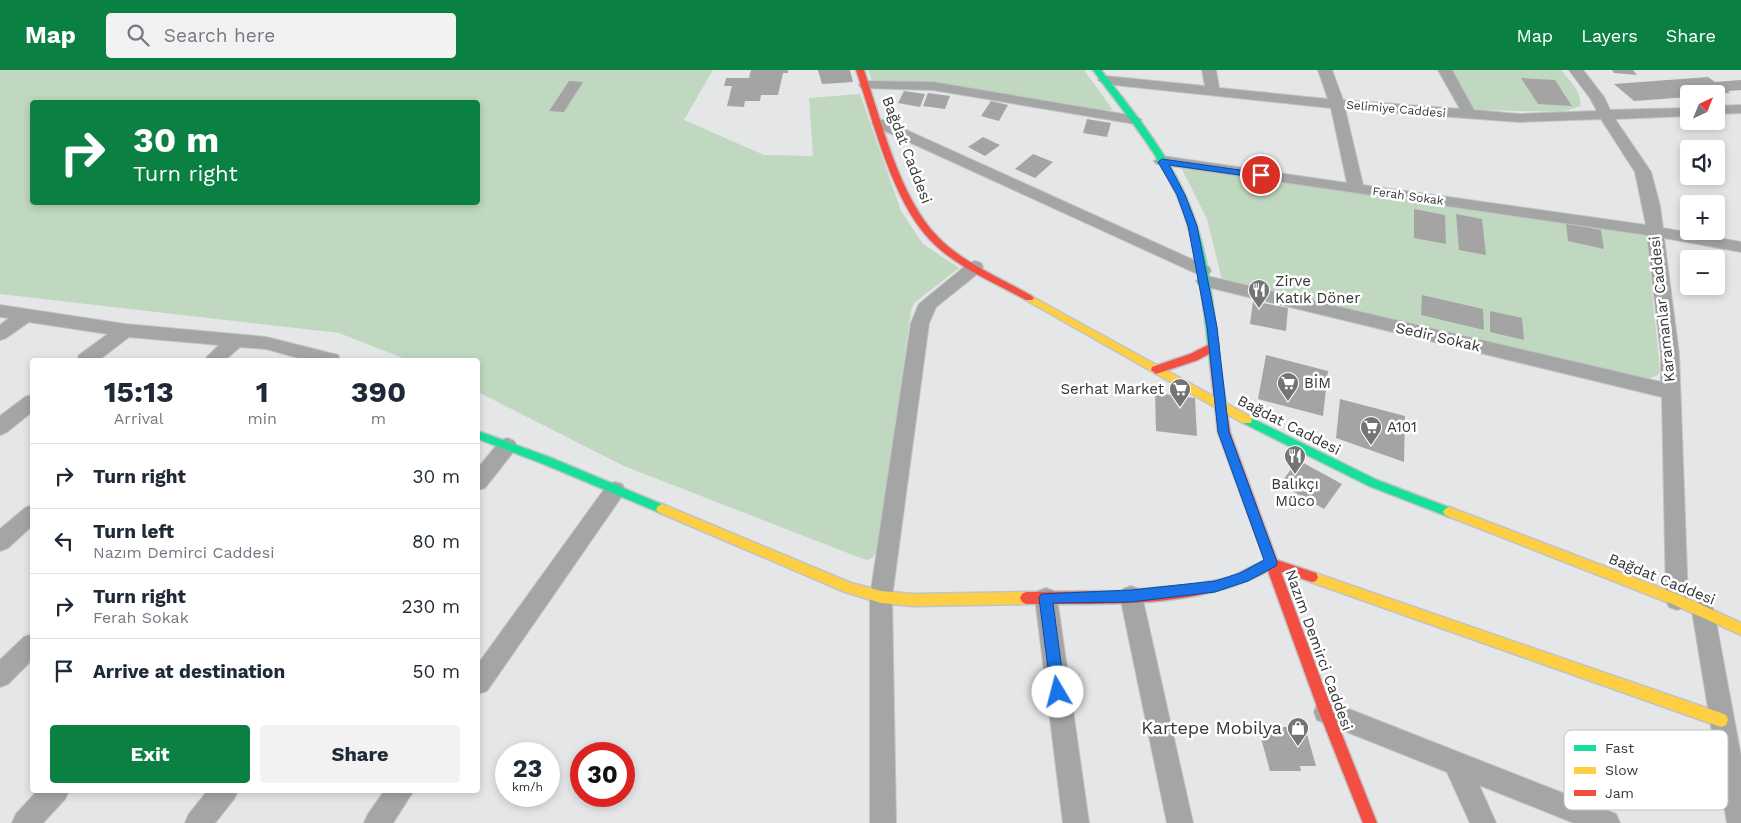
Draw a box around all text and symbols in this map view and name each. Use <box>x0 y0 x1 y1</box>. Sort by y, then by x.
search box <box>106 13 456 58</box>
text: Map <box>25 21 76 49</box>
icon: search <box>124 21 152 49</box>
text: Search here <box>164 24 275 47</box>
text: Map <box>1516 25 1553 46</box>
text: Layers <box>1581 25 1638 46</box>
text: Share <box>1666 25 1716 46</box>
north arrow <box>1680 85 1725 130</box>
map controls <box>1680 85 1725 295</box>
street label: Bağdat Caddesi <box>878 94 936 206</box>
street label: Selimiye Caddesi <box>1346 98 1446 120</box>
text: 30 m <box>133 119 219 161</box>
icon: right <box>50 120 115 185</box>
button: sound <box>1680 140 1725 185</box>
pin <box>1240 154 1282 196</box>
text: Turn right <box>133 161 238 186</box>
icon: arrive <box>1247 161 1275 189</box>
street label: Ferah Sokak <box>1371 184 1445 208</box>
button: + <box>1680 195 1725 240</box>
street label: Karamanlar Caddesi <box>1645 235 1679 383</box>
button: − <box>1680 250 1725 295</box>
place label: Zirve Katık Döner <box>1275 272 1360 307</box>
restaurant icon: Zirve Katık Döner <box>1247 278 1271 309</box>
street label: Sedir Sokak <box>1394 318 1483 356</box>
supermarket icon: BİM <box>1276 371 1300 402</box>
text: 15:13 <box>104 374 174 409</box>
text: 1 <box>256 374 269 409</box>
text: 390 <box>351 374 406 409</box>
place label: BİM <box>1304 374 1331 392</box>
supermarket icon: Serhat Market <box>1168 377 1192 408</box>
place label: Serhat Market <box>1060 380 1165 398</box>
street label: Bağdat Caddesi <box>1234 391 1344 459</box>
text: Arrival <box>114 409 164 428</box>
text: min <box>248 409 277 428</box>
text: m <box>371 409 386 428</box>
supermarket icon: A101 <box>1359 415 1383 446</box>
place label: A101 <box>1387 418 1417 436</box>
restaurant icon: Balıkçı Müco <box>1283 444 1307 475</box>
icon: right <box>50 462 78 490</box>
text: Turn right <box>93 465 186 488</box>
text: 30 m <box>413 465 460 488</box>
place label: Balıkçı Müco <box>1271 475 1319 510</box>
text: Turn left <box>93 520 174 543</box>
icon: left <box>50 527 78 555</box>
text: 80 m <box>412 530 460 553</box>
text: Nazım Demirci Caddesi <box>93 543 274 562</box>
street label: Bağdat Caddesi <box>1606 549 1718 609</box>
street label: Nazım Demirci Caddesi <box>1281 567 1357 733</box>
text: Turn right <box>93 585 186 608</box>
icon: right <box>50 592 78 620</box>
text: 230 m <box>401 595 460 618</box>
text: Ferah Sokak <box>93 608 189 627</box>
icon: arrive <box>50 657 78 685</box>
text: Arrive at destination <box>93 660 285 683</box>
text: 50 m <box>413 660 460 683</box>
position arrow <box>1031 665 1083 717</box>
shop icon: Kartepe Mobilya <box>1286 716 1310 747</box>
place label: Kartepe Mobilya <box>1141 717 1282 738</box>
button: Exit <box>50 725 250 783</box>
button: Share <box>260 725 460 783</box>
legend <box>1564 730 1728 810</box>
text: Fast <box>1605 740 1634 756</box>
speed limit sign: 30 <box>570 742 635 807</box>
text: 23 <box>513 754 542 783</box>
text: Slow <box>1605 762 1638 778</box>
text: km/h <box>512 780 543 794</box>
text: Jam <box>1605 785 1634 801</box>

